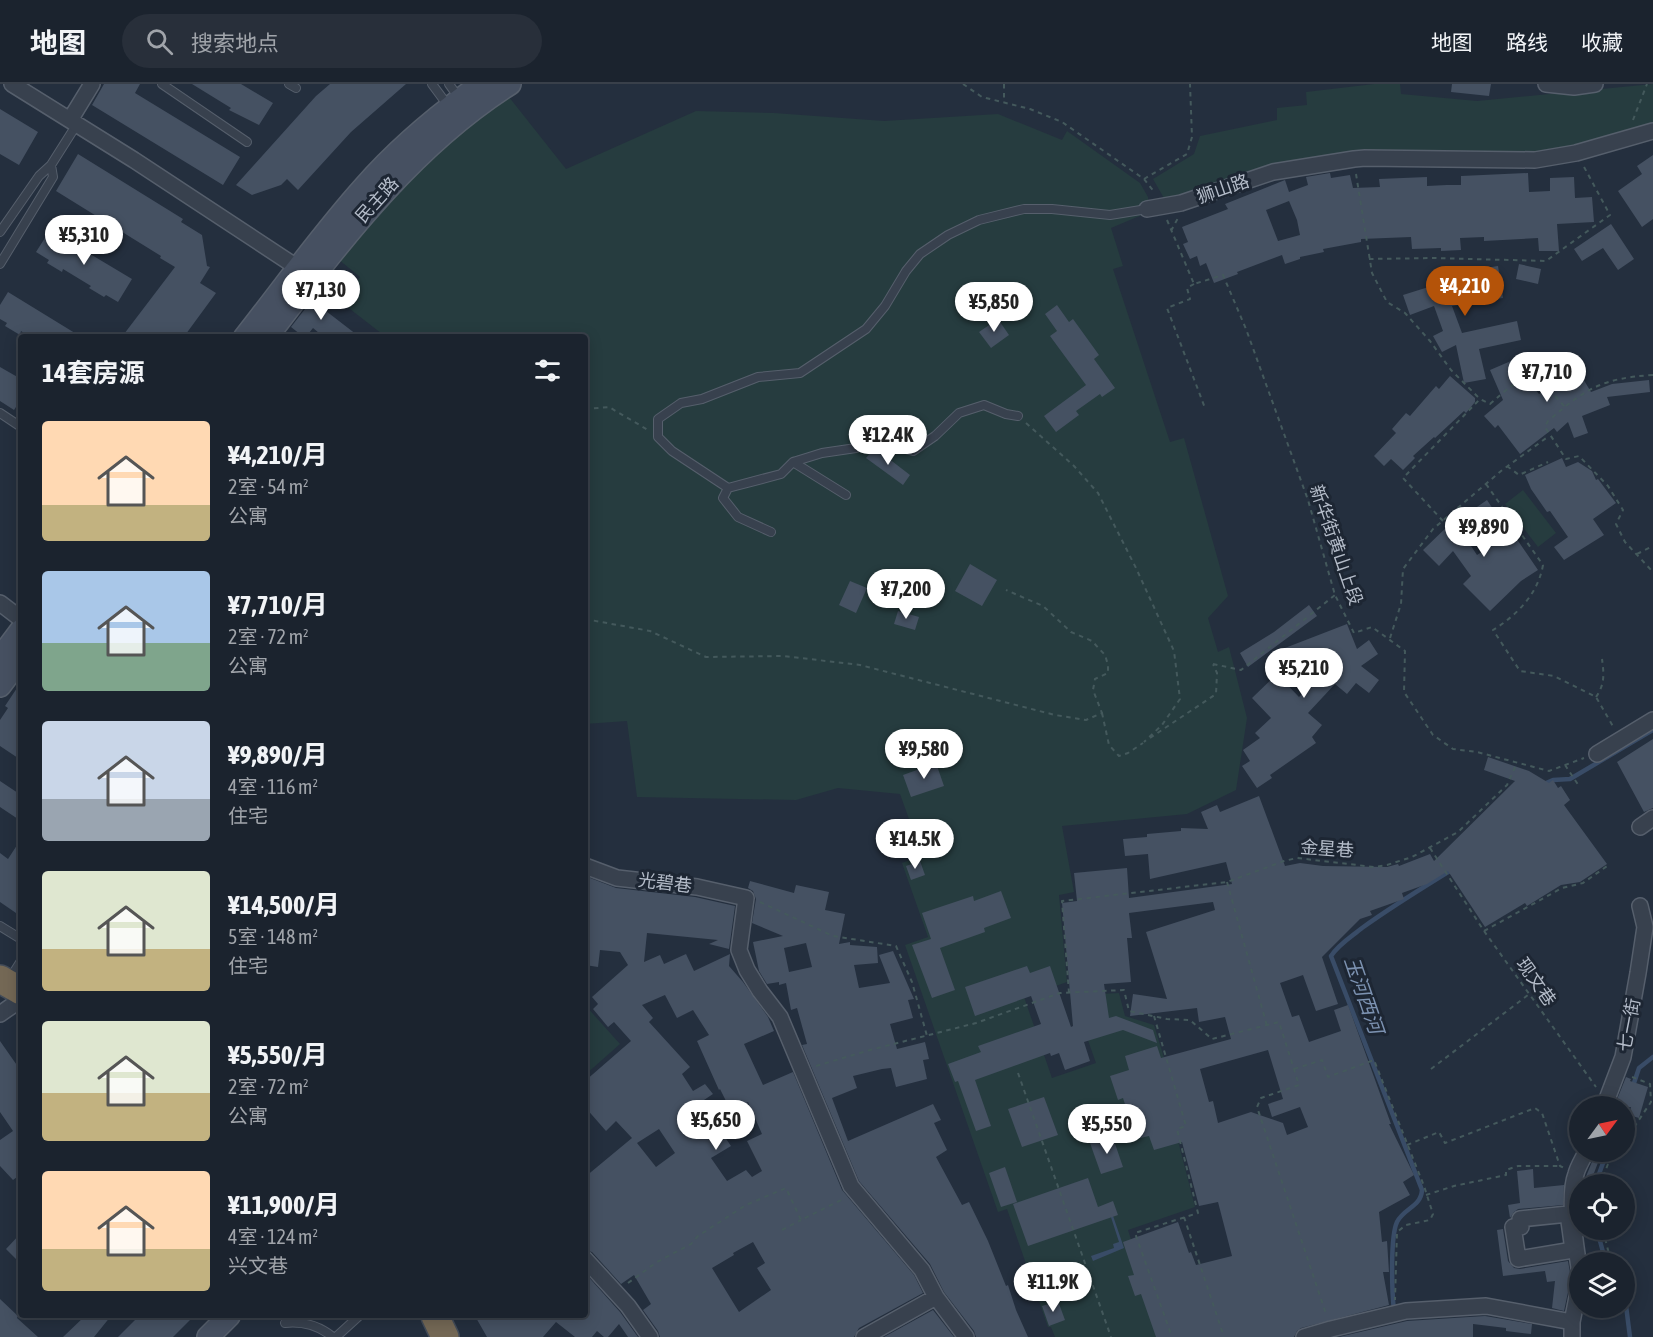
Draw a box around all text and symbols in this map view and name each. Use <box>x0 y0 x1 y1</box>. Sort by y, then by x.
search box <box>122 14 542 68</box>
icon: search <box>143 25 176 58</box>
text: 地图 <box>30 27 86 59</box>
text: 搜索地点 <box>191 30 279 56</box>
text: 地图 <box>1431 30 1473 54</box>
text: 路线 <box>1506 30 1548 54</box>
text: 收藏 <box>1581 30 1623 54</box>
street label: 狮山路 <box>1194 170 1252 207</box>
street label: 民主路 <box>351 173 402 227</box>
pin: ¥5,310 <box>35 215 133 266</box>
text: ¥5,310 <box>59 223 109 246</box>
pin: ¥4,210 <box>1416 266 1514 317</box>
pin: ¥7,130 <box>272 270 370 321</box>
text: ¥4,210 <box>1440 274 1490 297</box>
text: ¥7,130 <box>296 278 346 301</box>
pin: ¥5,850 <box>945 282 1043 333</box>
text: ¥5,850 <box>969 290 1019 313</box>
pin: ¥7,710 <box>1498 352 1596 403</box>
icon: filters <box>531 354 564 387</box>
text: 14套房源 <box>42 358 144 388</box>
text: ¥7,710 <box>1522 360 1572 383</box>
pin: ¥12.4K <box>839 415 937 466</box>
text: ¥12.4K <box>863 423 913 446</box>
text: ¥4,210/月 <box>228 440 328 470</box>
icon: home <box>90 445 162 517</box>
text: 2室 · 54 m² <box>228 475 309 498</box>
street label: 新华街黄山上段 <box>1306 482 1367 608</box>
text: 公寓 <box>228 504 268 527</box>
pin: ¥9,890 <box>1435 507 1533 558</box>
text: ¥9,890 <box>1459 515 1509 538</box>
pin: ¥7,200 <box>857 569 955 620</box>
text: ¥7,200 <box>881 577 931 600</box>
text: ¥7,710/月 <box>228 590 328 620</box>
icon: home <box>90 595 162 667</box>
text: 2室 · 72 m² <box>228 625 309 648</box>
pin: ¥5,210 <box>1255 648 1353 699</box>
text: 公寓 <box>228 654 268 677</box>
text: ¥5,210 <box>1279 656 1329 679</box>
pin: ¥9,580 <box>875 729 973 780</box>
text: ¥9,580 <box>899 737 949 760</box>
text: ¥9,890/月 <box>228 740 328 770</box>
icon: home <box>90 745 162 817</box>
text: 4室 · 116 m² <box>228 775 318 798</box>
text: 住宅 <box>228 804 268 827</box>
pin: ¥14.5K <box>866 819 964 870</box>
text: ¥14.5K <box>890 827 940 850</box>
street label: 金星巷 <box>1299 836 1355 861</box>
street label: 光碧巷 <box>637 869 693 896</box>
text: ¥14,500/月 <box>228 890 340 920</box>
icon: home <box>90 895 162 967</box>
text: 5室 · 148 m² <box>228 925 318 948</box>
water label: 玉河西河 <box>1341 953 1390 1040</box>
text: 住宅 <box>228 954 268 977</box>
street label: 现文巷 <box>1512 954 1560 1010</box>
street label: 七一街 <box>1613 996 1644 1053</box>
text: ¥5,550/月 <box>228 1040 328 1070</box>
icon: home <box>90 1045 162 1117</box>
text: 2室 · 72 m² <box>228 1075 309 1098</box>
north arrow <box>1569 1096 1635 1162</box>
map controls <box>1569 1096 1635 1318</box>
pin: ¥5,650 <box>667 1100 765 1151</box>
text: 公寓 <box>228 1104 268 1127</box>
pin: ¥5,550 <box>1058 1104 1156 1155</box>
text: ¥5,650 <box>691 1108 741 1131</box>
text: ¥5,550 <box>1082 1112 1132 1135</box>
button: locate <box>1569 1174 1635 1240</box>
text: ¥11,900/月 <box>228 1190 340 1220</box>
icon: home <box>90 1195 162 1267</box>
text: 4室 · 124 m² <box>228 1225 318 1248</box>
button: layers <box>1569 1252 1635 1318</box>
text: 兴文巷 <box>228 1254 288 1277</box>
pin: ¥11.9K <box>1004 1262 1102 1313</box>
text: ¥11.9K <box>1028 1270 1078 1293</box>

